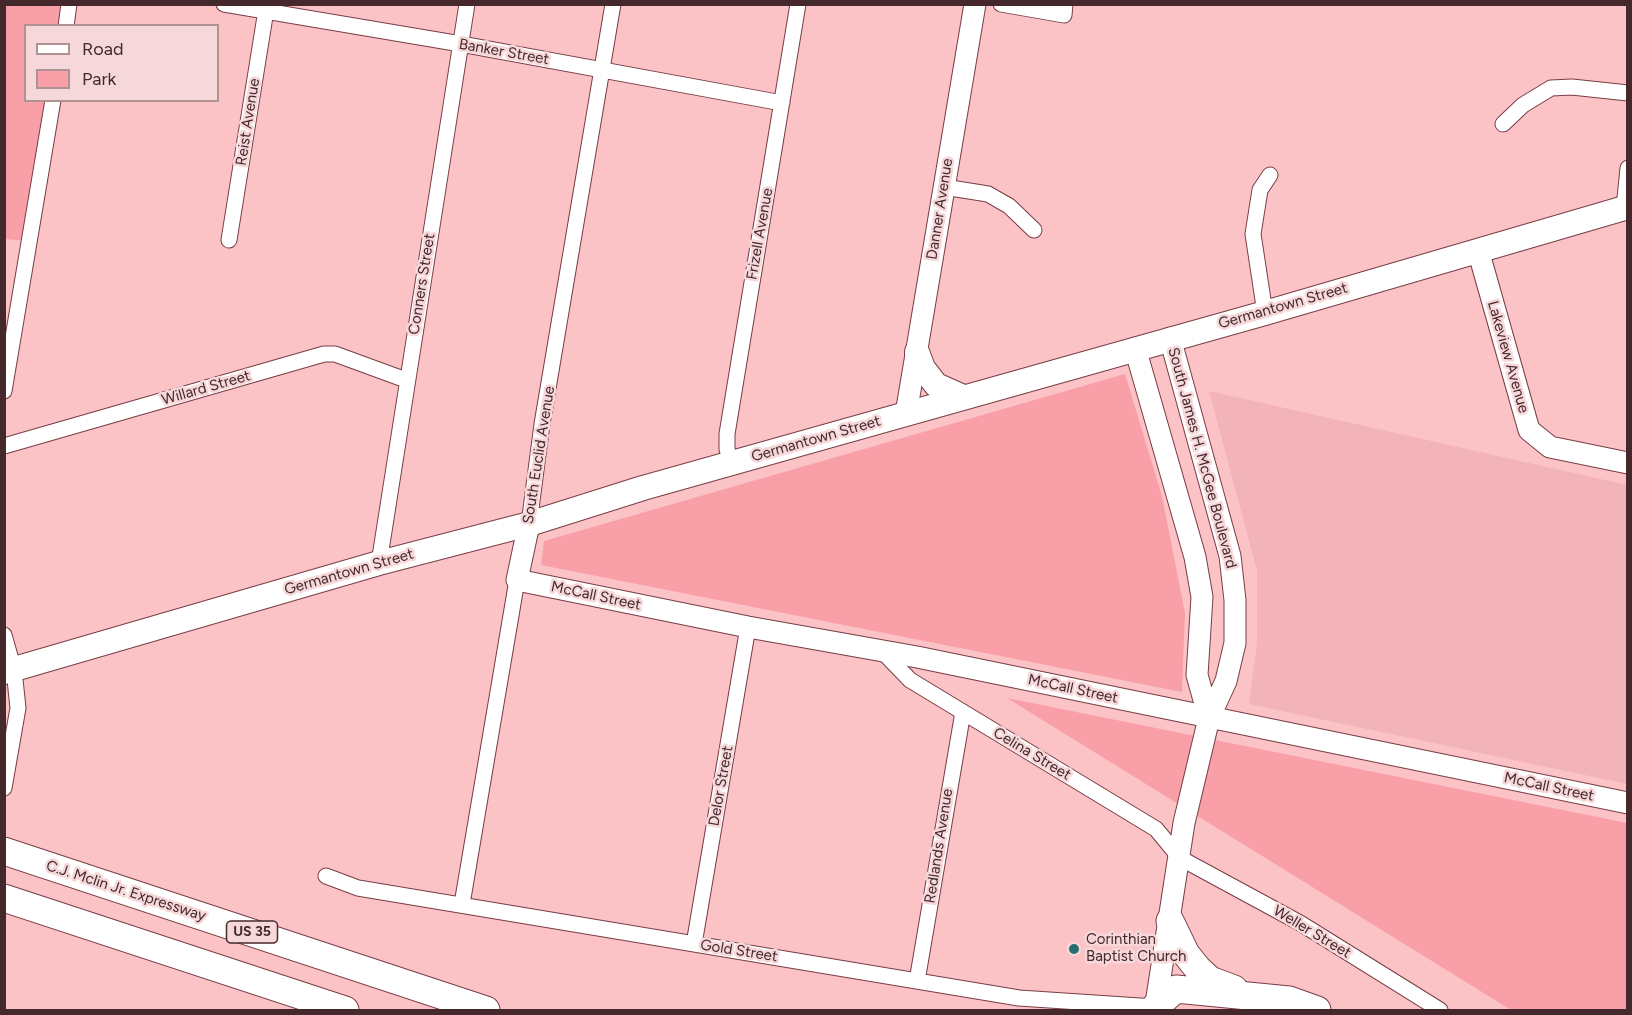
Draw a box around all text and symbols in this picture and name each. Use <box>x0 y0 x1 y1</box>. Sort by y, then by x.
legend <box>24 24 219 102</box>
street label: Banker Street <box>457 35 551 69</box>
text: Road <box>82 38 123 60</box>
text: Park <box>82 68 116 90</box>
street label: Reist Avenue <box>232 77 264 167</box>
street label: Danner Avenue <box>923 157 957 261</box>
street label: Frizell Avenue <box>743 187 777 281</box>
street label: Conners Street <box>405 232 439 336</box>
street label: Germantown Street <box>1216 279 1350 333</box>
street label: Lakeview Avenue <box>1483 299 1533 415</box>
street label: South James H. McGee Boulevard <box>1164 346 1240 570</box>
street label: Willard Street <box>159 367 253 409</box>
street label: South Euclid Avenue <box>519 385 559 525</box>
street label: Germantown Street <box>749 412 883 466</box>
street label: Germantown Street <box>282 545 416 599</box>
street label: McCall Street <box>549 578 643 614</box>
street label: McCall Street <box>1026 671 1120 707</box>
street label: Celina Street <box>990 724 1074 784</box>
street label: Delor Street <box>705 744 737 828</box>
street label: McCall Street <box>1502 769 1596 805</box>
street label: Redlands Avenue <box>921 787 957 905</box>
street label: C.J. Mclin Jr. Expressway <box>44 857 208 925</box>
street label: Weller Street <box>1270 902 1354 962</box>
road number: US 35 <box>226 921 278 943</box>
place label: Corinthian Baptist Church <box>1086 931 1186 966</box>
street label: Gold Street <box>699 936 779 966</box>
marker: Corinthian Baptist Church <box>1067 942 1081 956</box>

